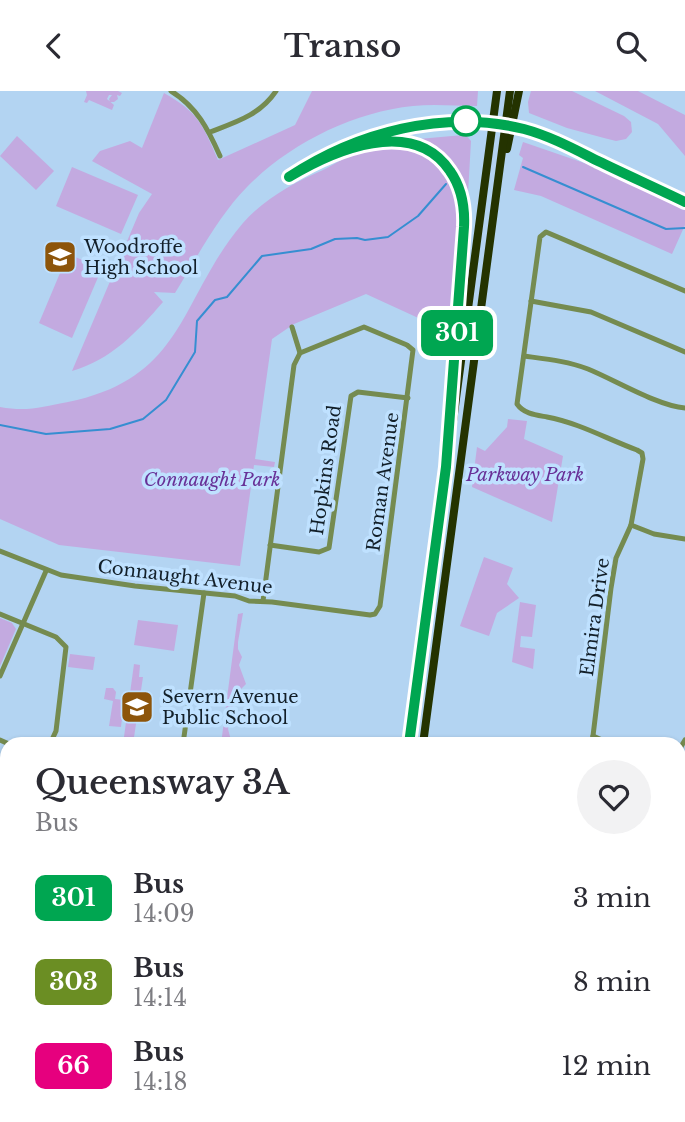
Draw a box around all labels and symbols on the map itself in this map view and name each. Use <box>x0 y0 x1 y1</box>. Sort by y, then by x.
unlabelled marker <box>451 106 481 136</box>
place label: Woodroffe High School <box>83 236 198 279</box>
school or university icon: Woodroffe High School <box>41 238 79 276</box>
line badge: 301 <box>417 310 497 356</box>
street label: Hopkins Road <box>306 404 346 536</box>
street label: Roman Avenue <box>362 411 404 553</box>
park label: Parkway Park <box>465 464 584 486</box>
park label: Connaught Park <box>144 469 280 491</box>
street label: Connaught Avenue <box>96 555 274 599</box>
street label: Elmira Drive <box>576 556 614 678</box>
place label: Severn Avenue Public School <box>162 686 299 729</box>
school or university icon: Severn Avenue Public School <box>118 688 156 726</box>

